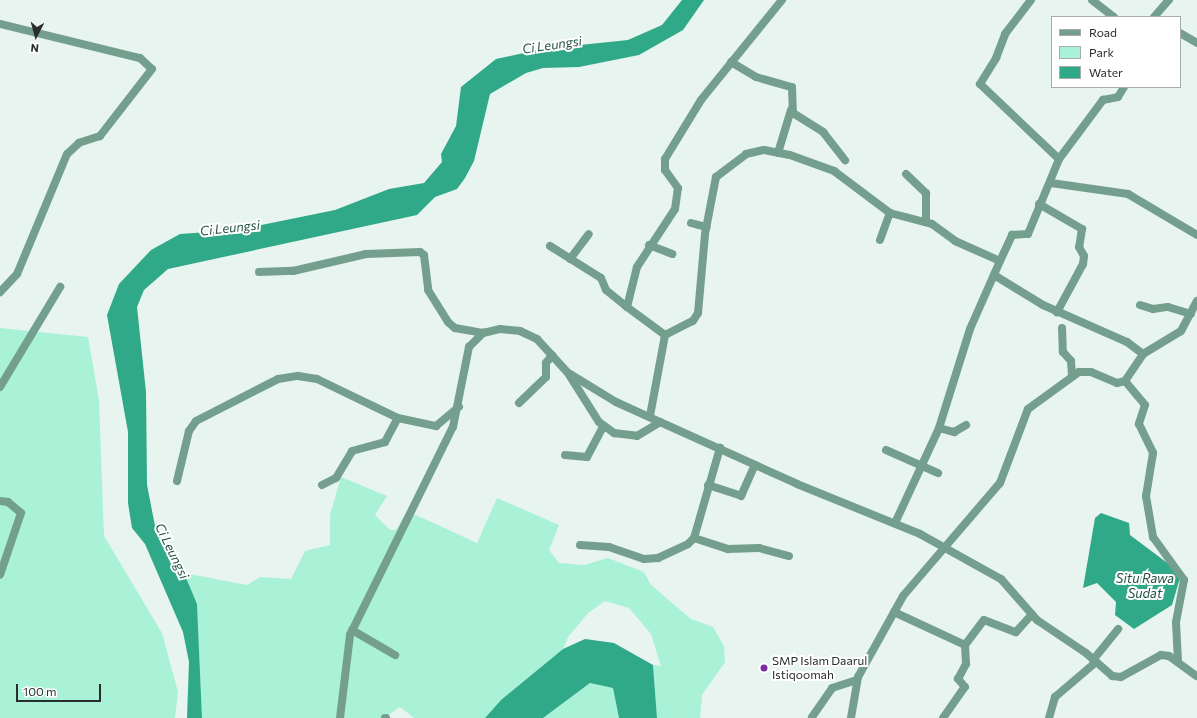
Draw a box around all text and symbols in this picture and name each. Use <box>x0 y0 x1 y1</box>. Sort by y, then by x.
north arrow <box>16 16 56 56</box>
legend <box>1051 16 1181 88</box>
text: Road <box>1089 25 1117 39</box>
water label: Ci Leungsi <box>521 33 583 57</box>
text: N <box>30 42 39 55</box>
text: Park <box>1089 45 1114 59</box>
text: Water <box>1089 65 1123 79</box>
water label: Ci Leungsi <box>199 217 261 239</box>
water label: Ci Leungsi <box>152 521 192 581</box>
water label: Situ Rawa Sudat <box>1116 571 1174 602</box>
place label: SMP Islam Daarul Istiqoomah <box>772 654 867 682</box>
marker: SMP Islam Daarul Istiqoomah <box>759 663 769 673</box>
scale bar <box>18 676 103 702</box>
text: 100 m <box>23 684 57 698</box>

